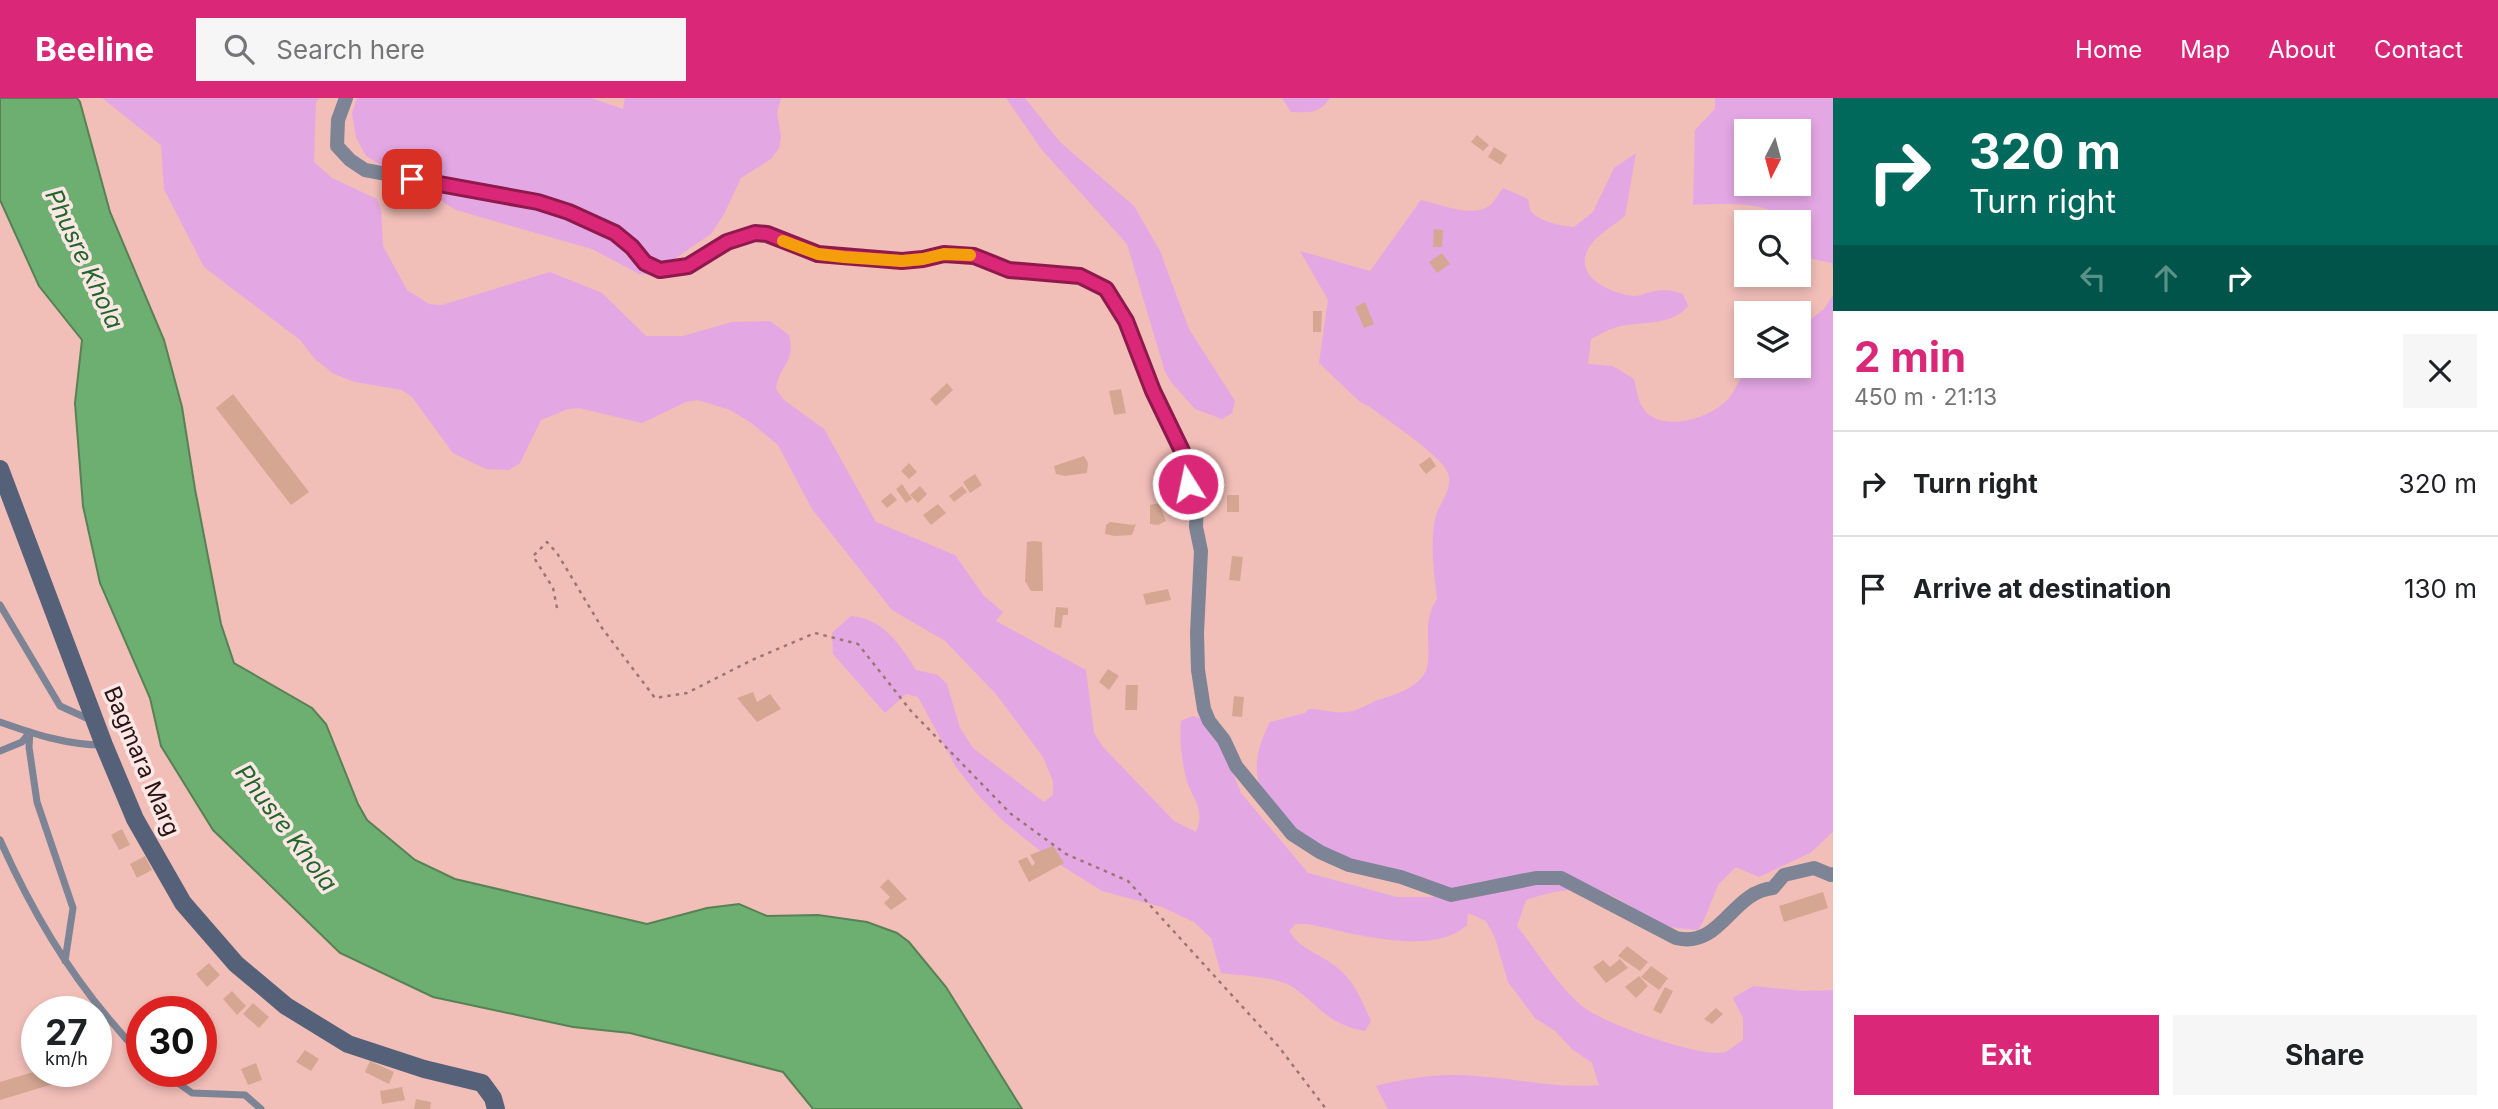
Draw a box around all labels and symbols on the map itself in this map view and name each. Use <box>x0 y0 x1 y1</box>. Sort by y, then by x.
north arrow <box>1734 119 1811 196</box>
pin <box>382 149 442 209</box>
water label: Phusre Khola <box>39 184 129 333</box>
position arrow <box>1151 447 1225 521</box>
street label: Bagmara Marg <box>98 682 186 840</box>
water label: Phusre Khola <box>229 759 343 897</box>
speed limit sign: 30 <box>126 996 217 1087</box>

